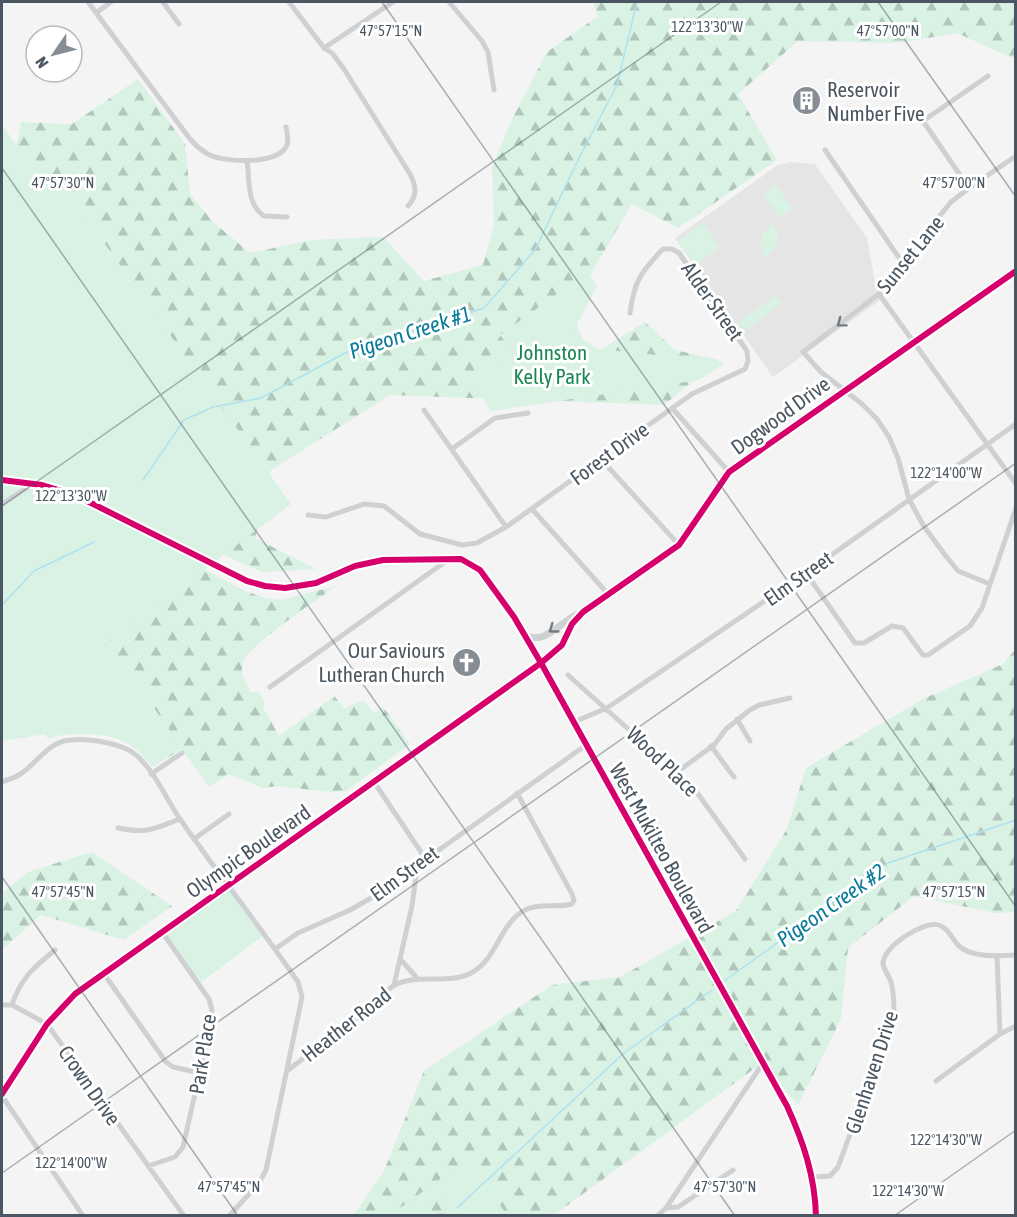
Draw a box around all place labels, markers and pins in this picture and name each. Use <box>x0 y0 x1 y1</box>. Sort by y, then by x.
place label: Reservoir Number Five <box>827 77 924 125</box>
building icon: Reservoir Number Five <box>790 85 822 117</box>
place label: Our Saviours Lutheran Church <box>318 638 445 686</box>
church icon: Our Saviours Lutheran Church <box>450 646 482 678</box>

